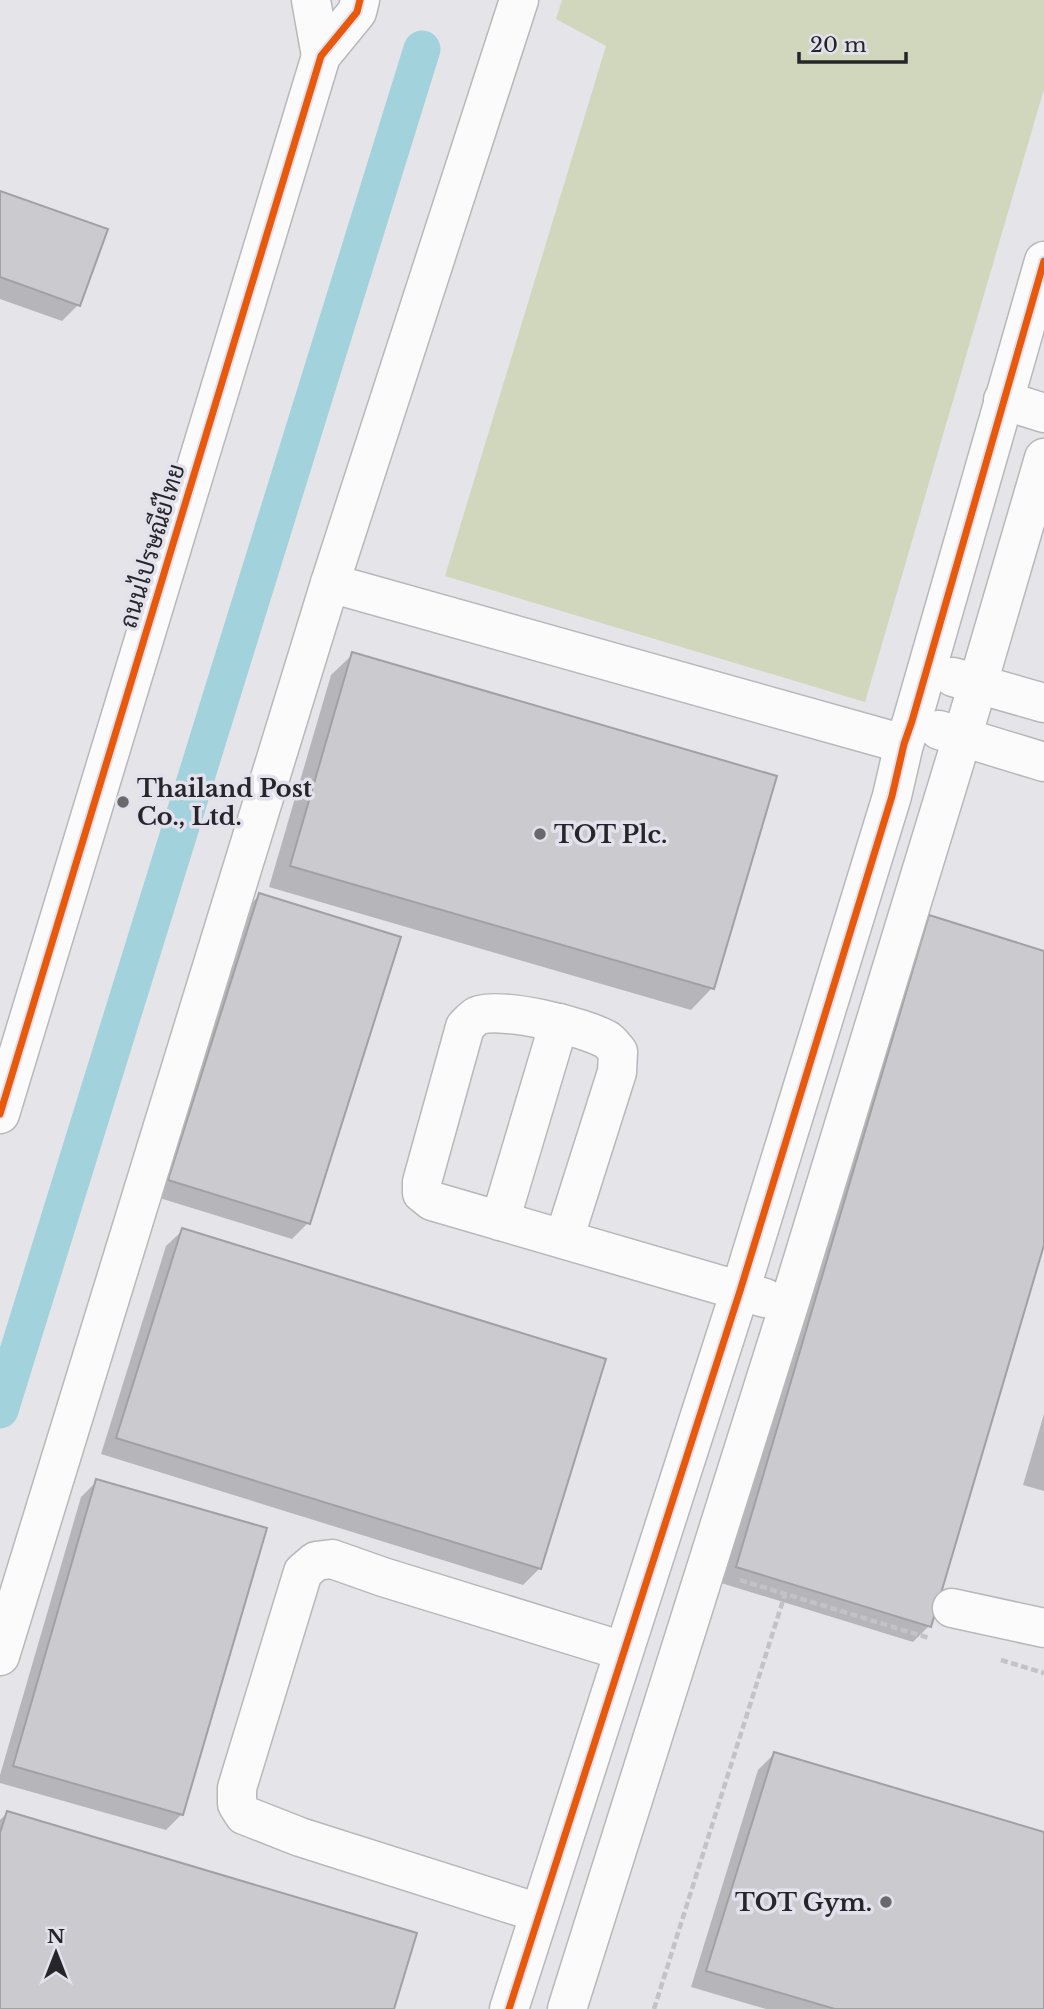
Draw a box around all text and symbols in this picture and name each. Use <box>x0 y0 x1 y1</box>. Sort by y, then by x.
scale bar <box>799 21 906 65</box>
text: 20 m <box>810 32 867 58</box>
street label: ถนนไปรษณีย์ไทย <box>112 460 191 632</box>
place label: Thailand Post Co., Ltd. <box>137 774 313 831</box>
marker: Thailand Post Co., Ltd. <box>115 794 131 810</box>
place label: TOT Plc. <box>554 820 667 849</box>
marker: TOT Plc. <box>532 826 548 842</box>
place label: TOT Gym. <box>735 1888 872 1917</box>
marker: TOT Gym. <box>878 1894 894 1910</box>
north arrow <box>21 1918 91 1988</box>
text: N <box>47 1925 65 1948</box>

